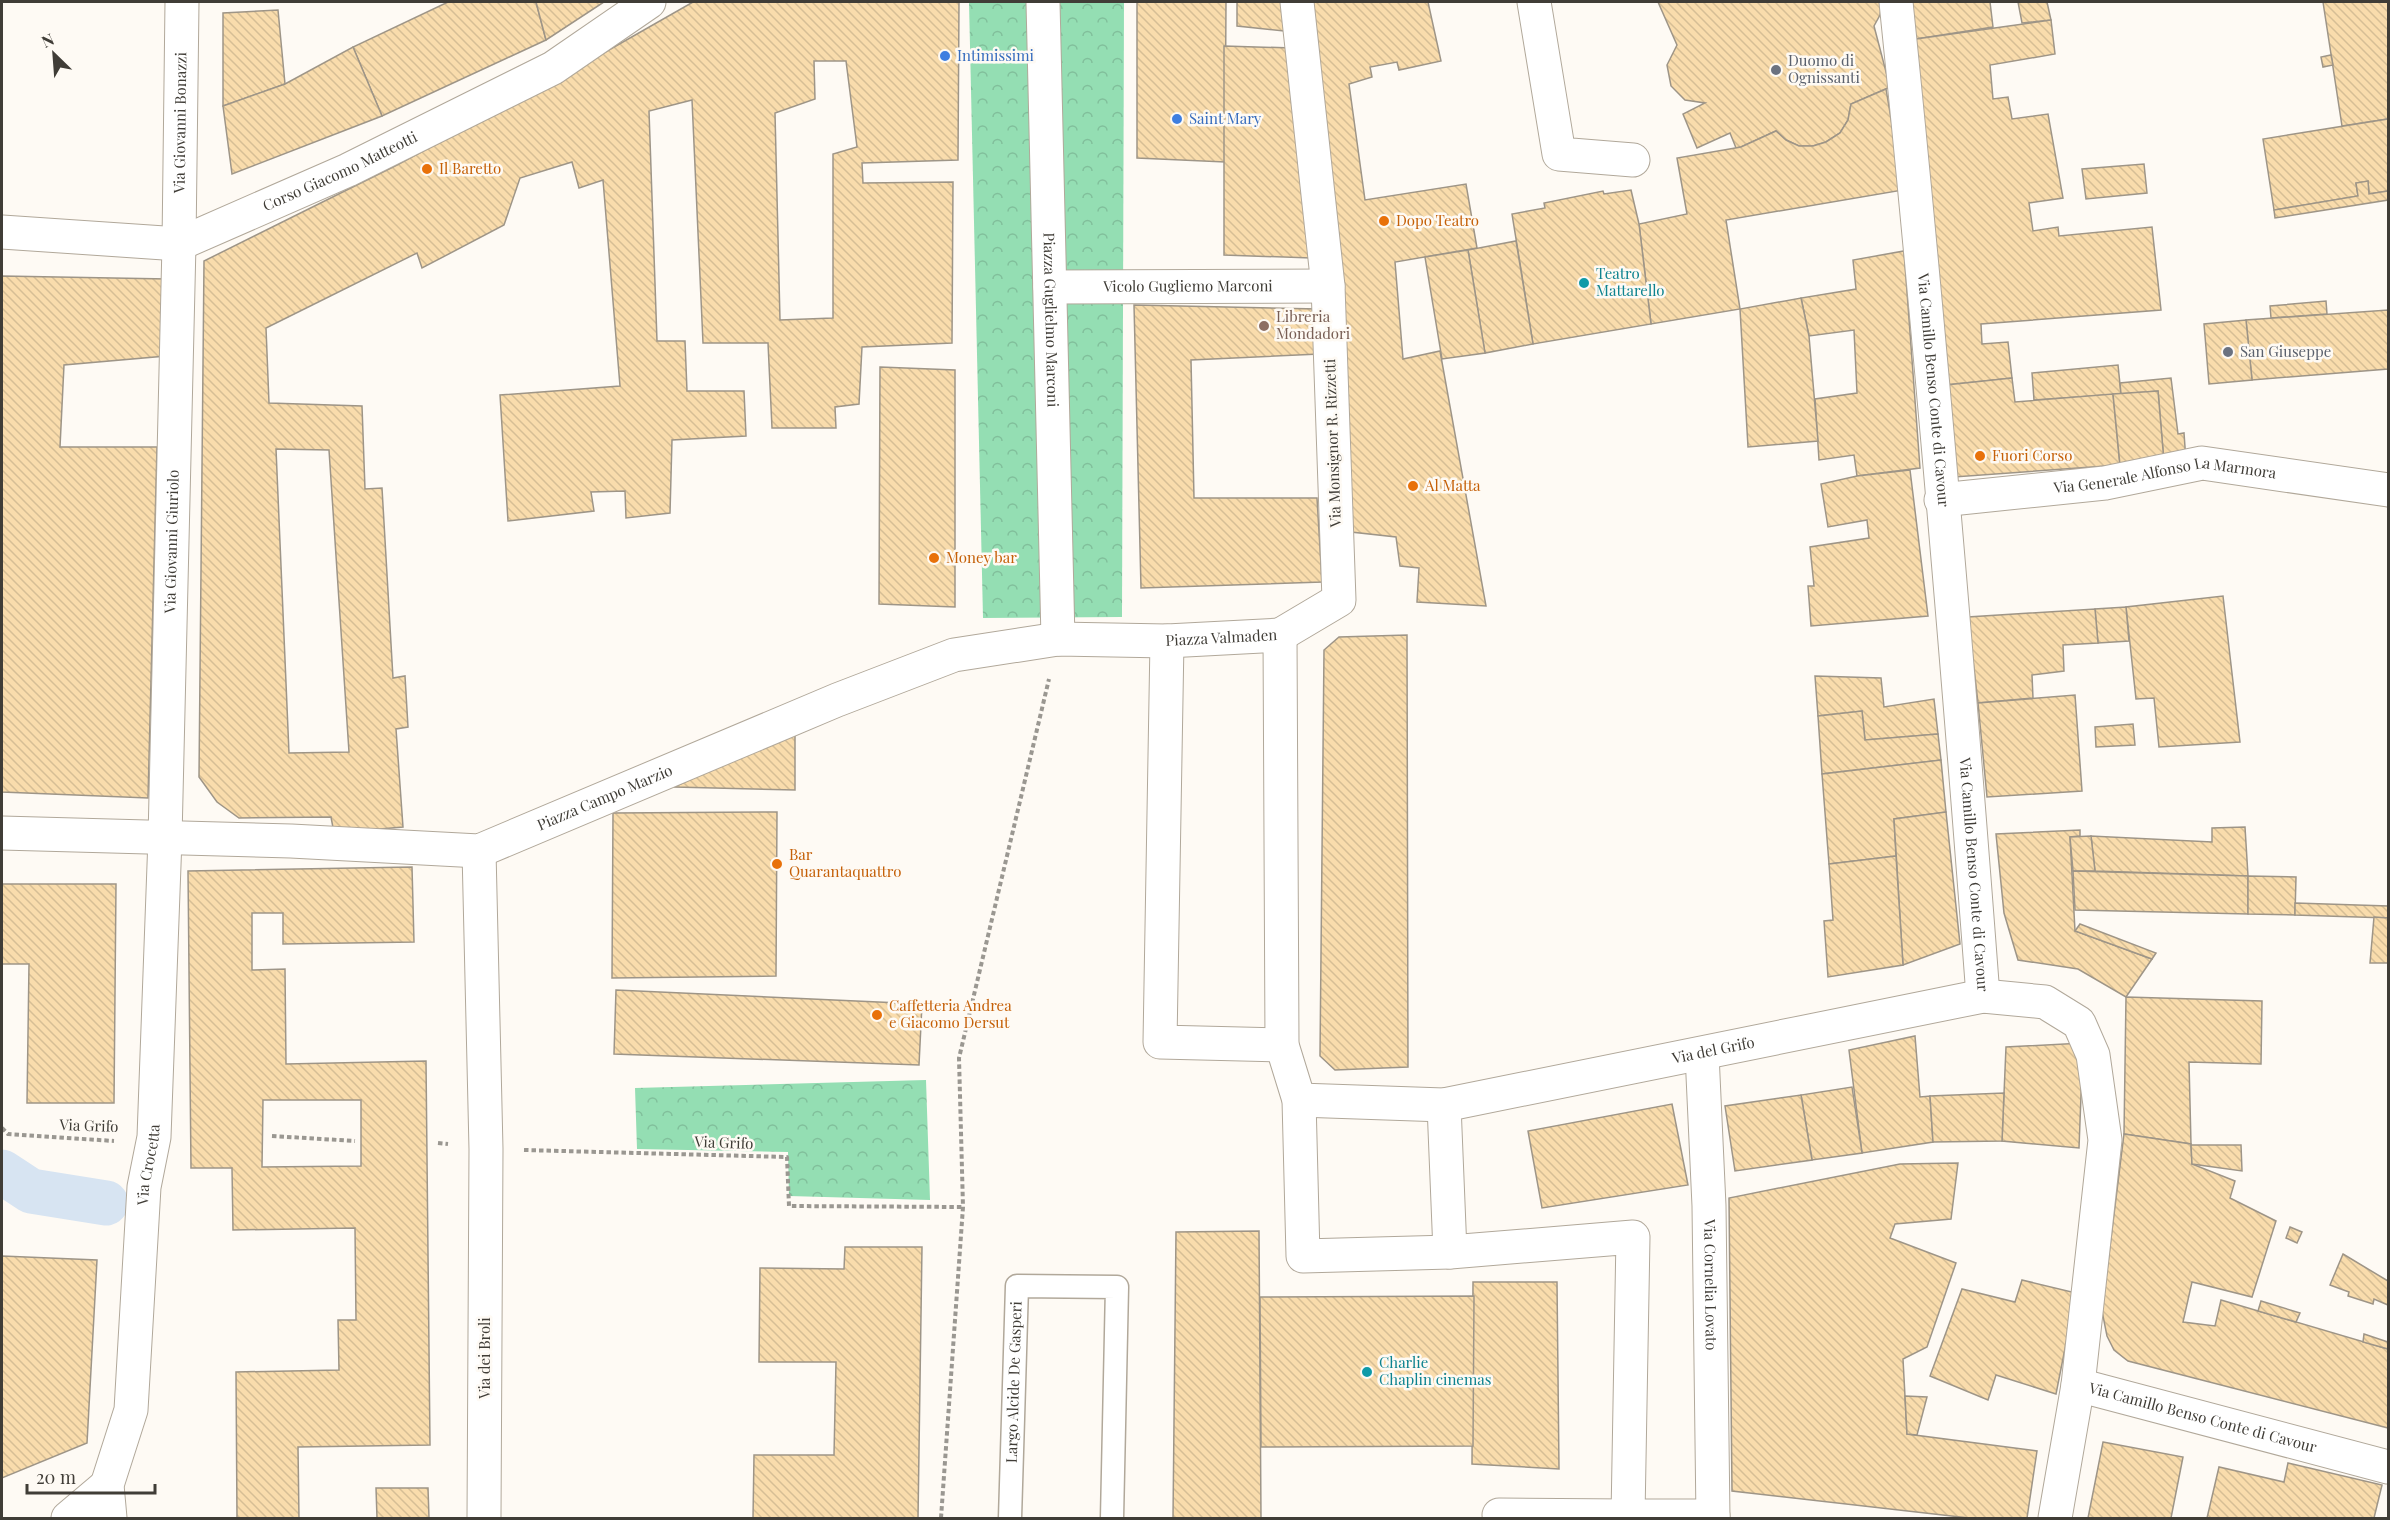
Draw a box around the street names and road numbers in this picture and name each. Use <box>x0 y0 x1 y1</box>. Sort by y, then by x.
street label: Via Giovanni Bonazzi <box>169 51 190 194</box>
street label: Corso Giacomo Matteotti <box>259 126 421 215</box>
street label: Piazza Guglielmo Marconi <box>1039 232 1064 408</box>
street label: Via Camillo Benso Conte di Cavour <box>1914 271 1955 508</box>
street label: Vicolo Gugliemo Marconi <box>1102 275 1273 296</box>
street label: Via Monsignor R. Rizzetti <box>1319 358 1345 529</box>
street label: Via Generale Alfonso La Marmora <box>2052 452 2278 497</box>
street label: Via Giovanni Giuriolo <box>159 469 183 615</box>
street label: Piazza Valmaden <box>1165 624 1278 650</box>
street label: Via Camillo Benso Conte di Cavour <box>1955 756 1994 993</box>
street label: Piazza Campo Marzio <box>534 760 675 834</box>
street label: Via del Grifo <box>1669 1031 1756 1068</box>
street label: Via Grifo <box>58 1114 119 1136</box>
street label: Via Crocetta <box>132 1123 163 1207</box>
street label: Via Grifo <box>693 1131 754 1153</box>
street label: Via Cornelia Lovato <box>1700 1218 1722 1351</box>
street label: Largo Alcide De Gasperi <box>1001 1300 1026 1463</box>
street label: Via dei Broli <box>474 1317 494 1400</box>
street label: Via Camillo Benso Conte di Cavour <box>2086 1377 2319 1457</box>

